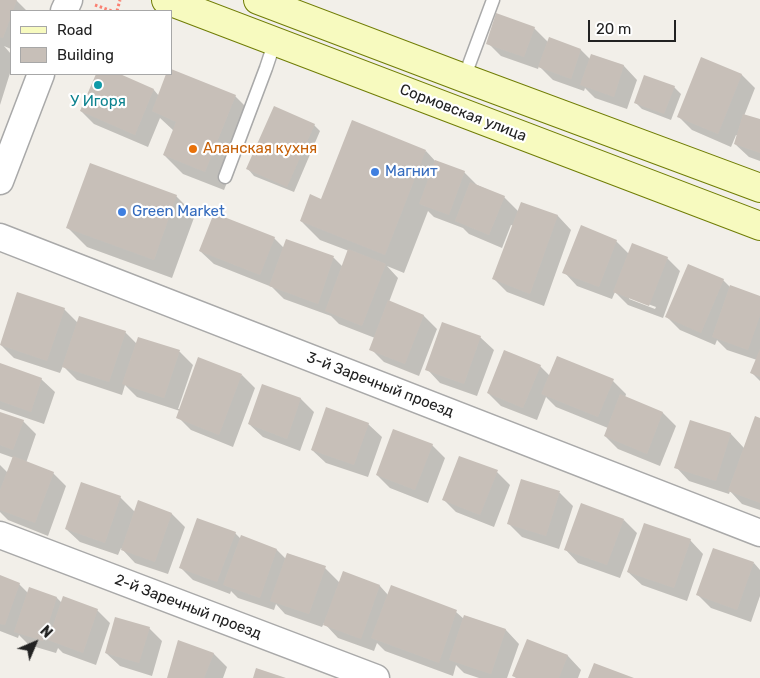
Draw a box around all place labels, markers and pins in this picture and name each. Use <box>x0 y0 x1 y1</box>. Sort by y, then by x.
marker: У Игоря <box>92 79 104 91</box>
place label: У Игоря <box>70 93 126 111</box>
place label: Аланская кухня <box>203 140 317 158</box>
marker: Аланская кухня <box>187 143 199 155</box>
place label: Магнит <box>385 163 438 181</box>
marker: Магнит <box>369 166 381 178</box>
place label: Green Market <box>132 203 225 221</box>
marker: Green Market <box>116 206 128 218</box>

